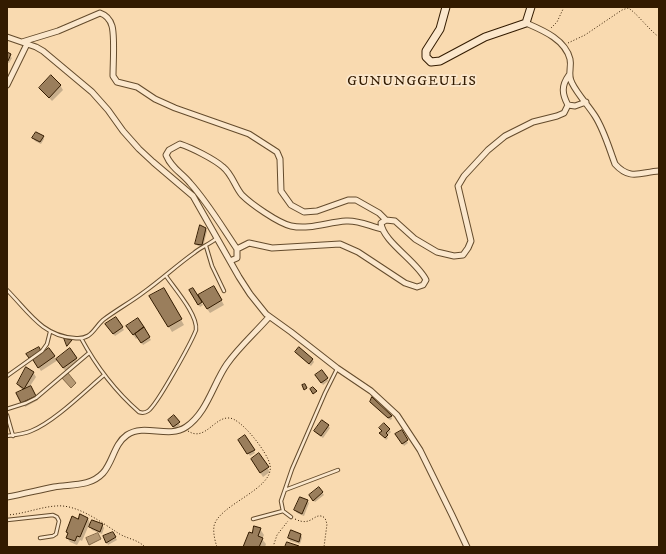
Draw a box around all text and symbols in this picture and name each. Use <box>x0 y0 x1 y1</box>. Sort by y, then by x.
district label: GUNUNGGEULIS <box>347 74 477 90</box>

